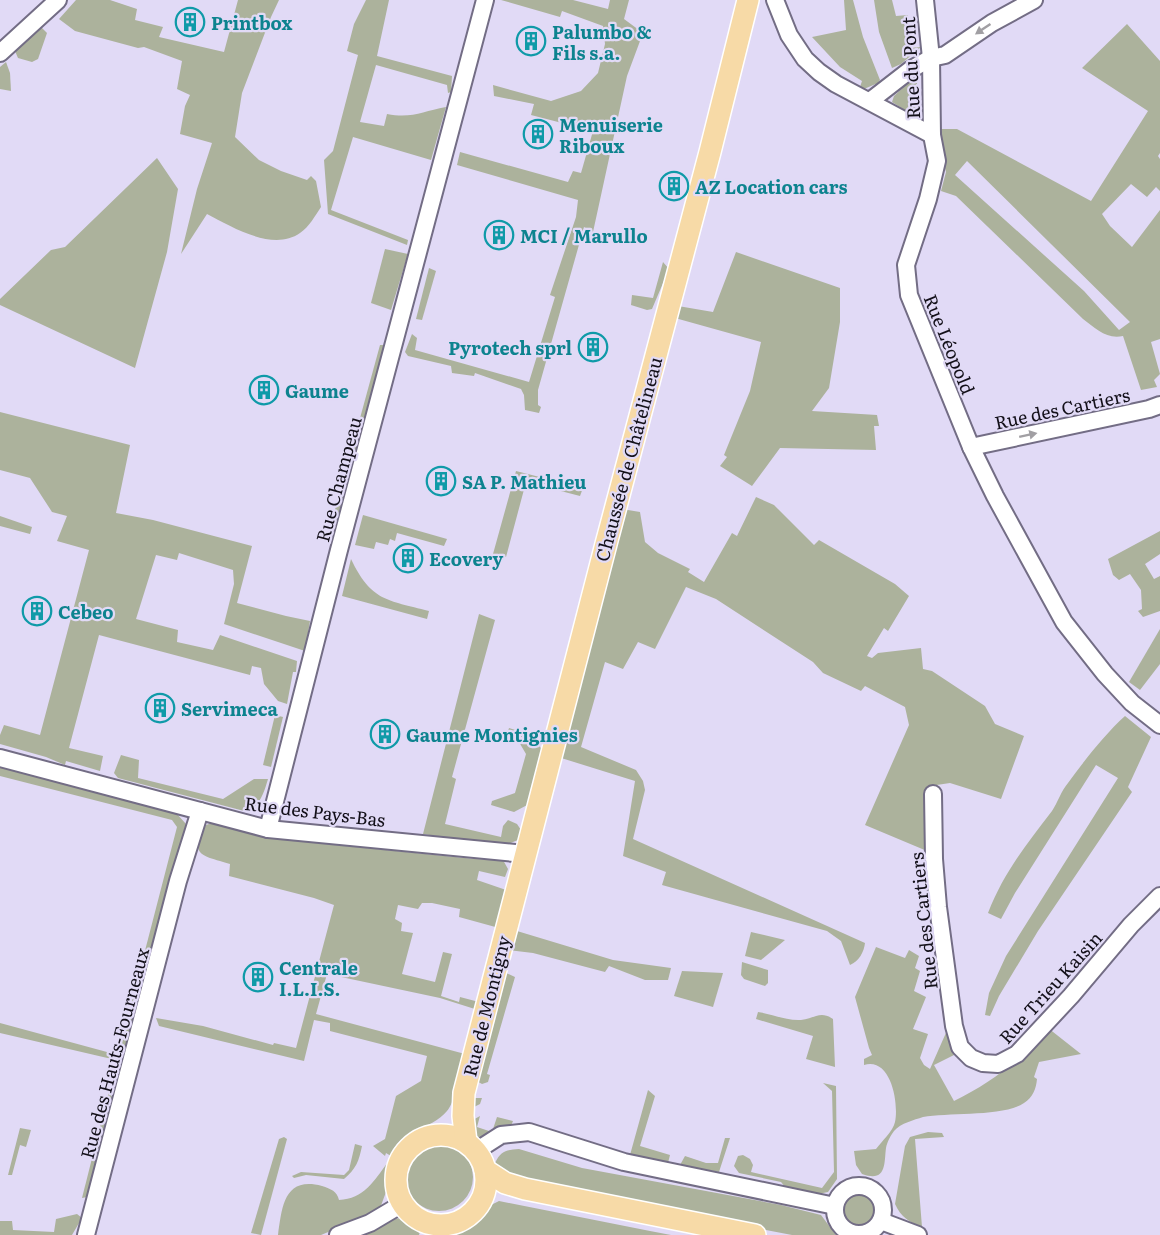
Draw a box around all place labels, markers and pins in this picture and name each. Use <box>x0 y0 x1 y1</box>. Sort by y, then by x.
building icon: Printbox <box>174 6 206 38</box>
place label: Printbox <box>211 9 293 36</box>
place label: Palumbo & Fils s.a. <box>552 18 652 66</box>
building icon: Palumbo & Fils s.a. <box>515 25 547 57</box>
place label: Menuiserie Riboux <box>559 111 663 159</box>
building icon: Menuiserie Riboux <box>522 118 554 150</box>
building icon: AZ Location cars <box>658 170 690 202</box>
place label: AZ Location cars <box>695 173 847 200</box>
building icon: MCI / Marullo <box>483 219 515 251</box>
place label: MCI / Marullo <box>520 222 648 249</box>
building icon: Pyrotech sprl <box>577 331 609 363</box>
place label: Pyrotech sprl <box>448 334 572 361</box>
building icon: Gaume <box>248 374 280 406</box>
place label: Gaume <box>285 377 349 404</box>
building icon: SA P. Mathieu <box>425 465 457 497</box>
place label: SA P. Mathieu <box>462 468 586 495</box>
building icon: Ecovery <box>392 542 424 574</box>
place label: Ecovery <box>429 545 503 572</box>
building icon: Cebeo <box>21 595 53 627</box>
place label: Cebeo <box>58 598 114 625</box>
building icon: Servimeca <box>144 692 176 724</box>
place label: Servimeca <box>181 695 278 722</box>
building icon: Gaume Montignies <box>369 718 401 750</box>
place label: Gaume Montignies <box>406 721 578 748</box>
place label: Centrale I.L.I.S. <box>279 954 358 1002</box>
building icon: Centrale I.L.I.S. <box>242 961 274 993</box>

